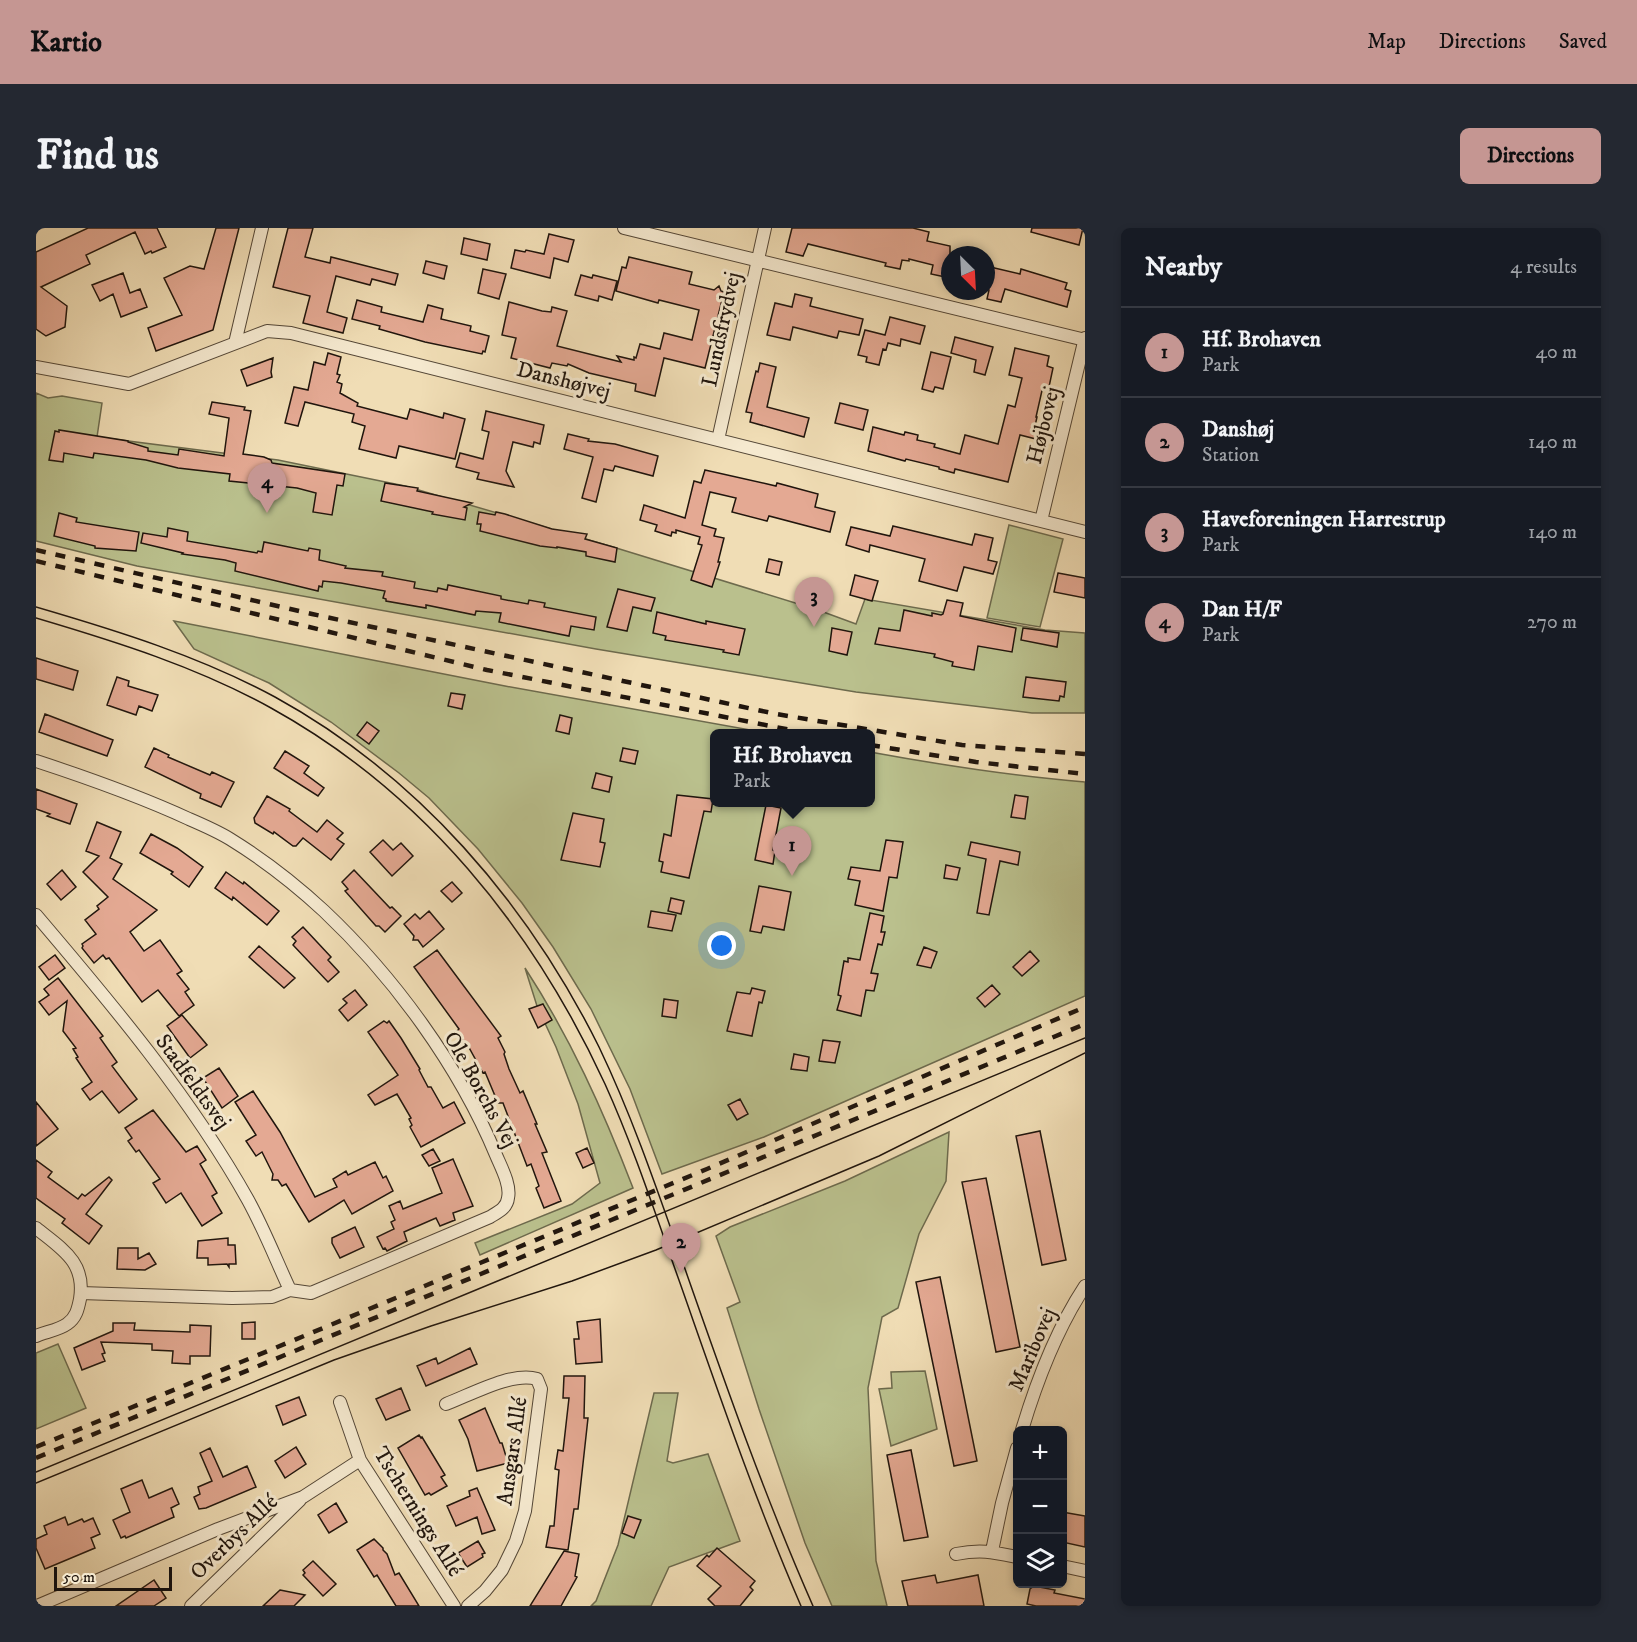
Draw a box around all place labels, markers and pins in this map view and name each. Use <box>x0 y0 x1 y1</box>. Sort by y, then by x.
pin: 4 <box>248 464 286 513</box>
pin: 3 <box>794 578 834 627</box>
pin: 1 <box>772 826 812 876</box>
pin: 2 <box>662 1224 700 1273</box>

